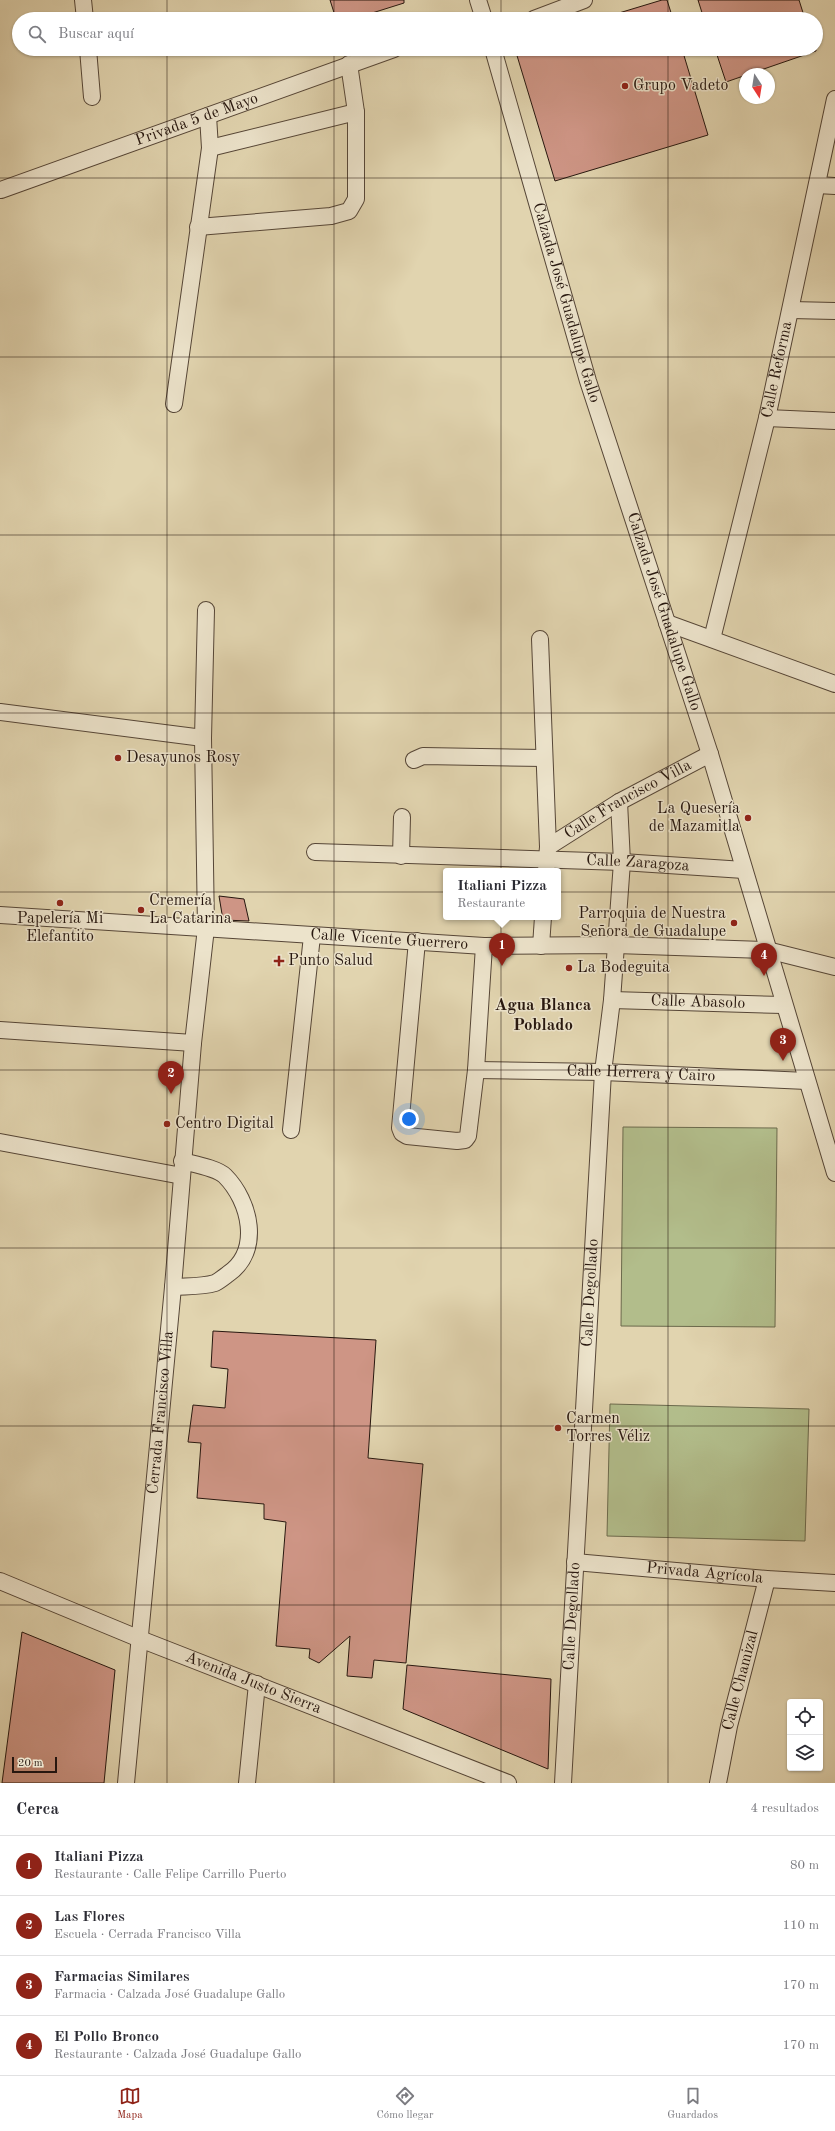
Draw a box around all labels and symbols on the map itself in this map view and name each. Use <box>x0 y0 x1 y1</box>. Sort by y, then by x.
north arrow <box>739 68 775 104</box>
place label: Grupo Vadeto <box>633 78 729 94</box>
marker: Grupo Vadeto <box>620 81 630 91</box>
street label: Privada 5 de Mayo <box>133 90 260 149</box>
street label: Calzada José Guadalupe Gallo <box>529 201 603 405</box>
street label: Calle Reforma <box>759 320 795 420</box>
street label: Calzada José Guadalupe Gallo <box>624 511 703 713</box>
place label: Desayunos Rosy <box>126 750 241 766</box>
marker: Desayunos Rosy <box>113 753 123 763</box>
street label: Calle Francisco Villa <box>562 757 694 842</box>
place label: La Quesería de Mazamitla <box>649 801 740 835</box>
marker: La Quesería de Mazamitla <box>743 813 753 823</box>
street label: Calle Zaragoza <box>586 853 690 874</box>
place label: Cremería La Catarina <box>149 893 232 927</box>
marker: Papelería Mi Elefantito <box>55 898 65 908</box>
marker: Cremería La Catarina <box>136 905 146 915</box>
place label: Parroquia de Nuestra Señora de Guadalupe <box>578 906 726 940</box>
place label: Papelería Mi Elefantito <box>17 911 103 945</box>
marker: Parroquia de Nuestra Señora de Guadalupe <box>729 918 739 928</box>
street label: Calle Vicente Guerrero <box>310 927 469 953</box>
pin: 1 <box>489 933 515 966</box>
pin: 4 <box>751 943 777 976</box>
place label: Punto Salud <box>288 953 373 969</box>
marker: Punto Salud <box>273 955 285 967</box>
place label: La Bodeguita <box>577 960 670 976</box>
marker: La Bodeguita <box>564 963 574 973</box>
street label: Calle Abasolo <box>650 993 746 1012</box>
district label: Agua Blanca Poblado <box>495 997 592 1034</box>
pin: 3 <box>770 1028 796 1061</box>
pin: 2 <box>158 1061 184 1094</box>
street label: Calle Herrera y Cairo <box>566 1063 716 1085</box>
your location <box>399 1109 419 1129</box>
place label: Centro Digital <box>175 1116 274 1132</box>
marker: Centro Digital <box>162 1119 172 1129</box>
street label: Calle Degollado <box>580 1238 602 1347</box>
street label: Cerrada Francisco Villa <box>145 1330 177 1495</box>
place label: Carmen Torres Véliz <box>566 1411 650 1445</box>
marker: Carmen Torres Véliz <box>553 1423 563 1433</box>
street label: Privada Agrícola <box>645 1560 764 1587</box>
street label: Calle Degollado <box>561 1562 583 1671</box>
street label: Calle Chamizal <box>720 1629 761 1732</box>
street label: Avenida Justo Sierra <box>183 1649 324 1717</box>
scale bar <box>12 1755 57 1774</box>

